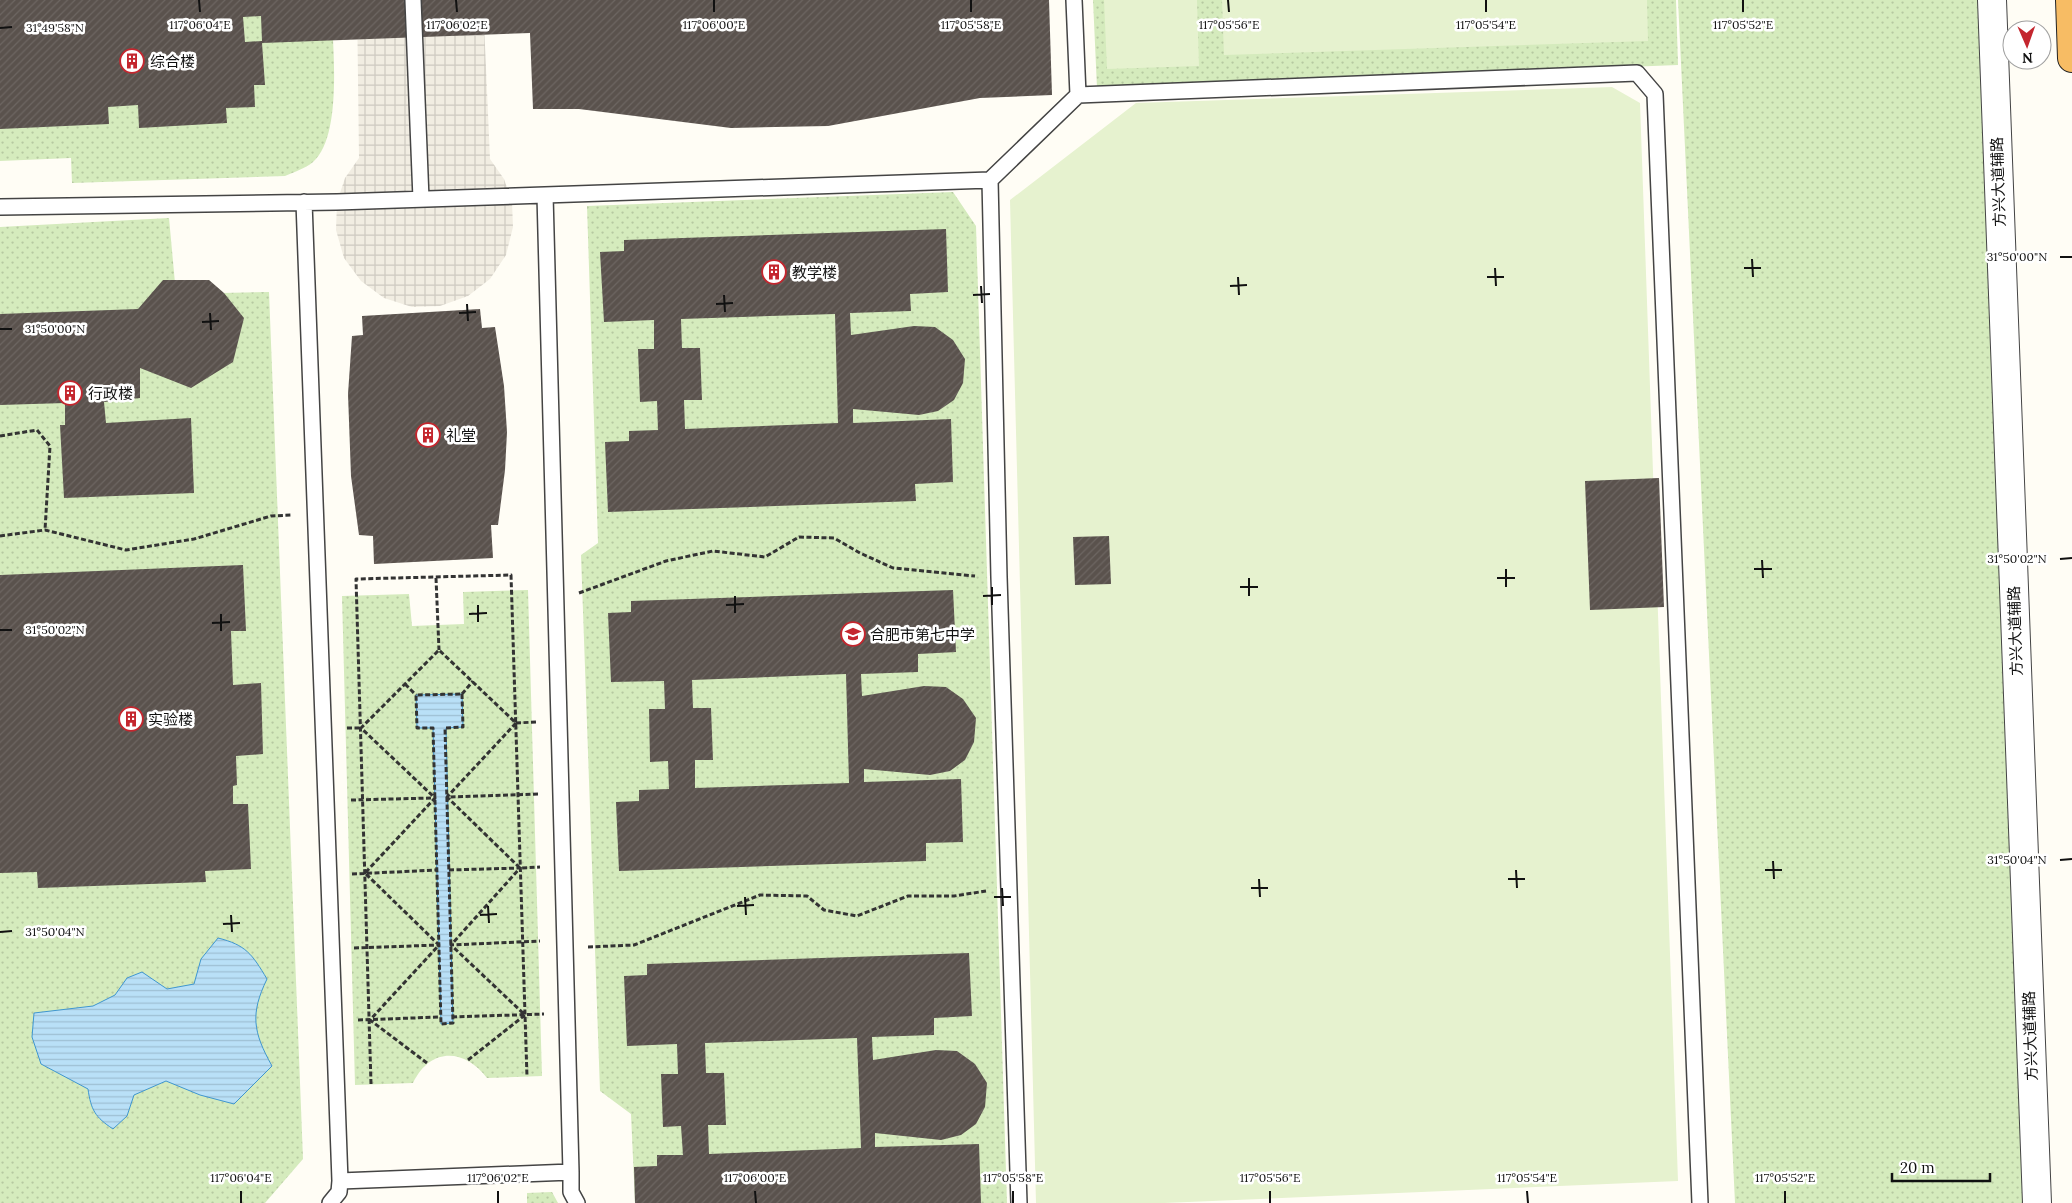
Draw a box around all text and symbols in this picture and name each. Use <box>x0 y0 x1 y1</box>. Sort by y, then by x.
text: 117°06'04"E <box>169 17 231 32</box>
text: 117°06'02"E <box>426 17 488 32</box>
text: 117°06'00"E <box>683 17 745 32</box>
text: 117°05'58"E <box>941 17 1001 32</box>
text: 117°05'56"E <box>1199 17 1259 32</box>
text: 117°05'54"E <box>1456 17 1516 32</box>
text: 117°05'52"E <box>1713 17 1773 32</box>
text: 31°49'58"N <box>26 20 84 35</box>
north arrow <box>2002 20 2052 70</box>
building icon: 综合楼 <box>119 48 145 74</box>
text: N <box>2022 49 2033 67</box>
place label: 综合楼 <box>150 52 195 71</box>
street label: 方兴大道辅路 <box>1987 137 2009 227</box>
text: 31°50'00"N <box>1987 249 2047 264</box>
building icon: 教学楼 <box>761 259 787 285</box>
place label: 教学楼 <box>792 263 837 282</box>
text: 31°50'00"N <box>25 321 85 336</box>
building icon: 行政楼 <box>57 380 83 406</box>
place label: 行政楼 <box>88 384 133 403</box>
building icon: 礼堂 <box>415 422 441 448</box>
place label: 礼堂 <box>446 426 476 445</box>
text: 31°50'02"N <box>1987 551 2047 566</box>
street label: 方兴大道辅路 <box>2004 586 2026 676</box>
school or university icon: 合肥市第七中学 <box>840 621 866 647</box>
text: 31°50'02"N <box>25 622 85 637</box>
place label: 合肥市第七中学 <box>870 625 975 644</box>
building icon: 实验楼 <box>118 706 144 732</box>
place label: 实验楼 <box>148 710 193 729</box>
text: 31°50'04"N <box>1987 852 2047 867</box>
text: 31°50'04"N <box>25 924 85 939</box>
street label: 方兴大道辅路 <box>2019 991 2041 1081</box>
scale bar <box>1892 1150 1990 1182</box>
text: 20 m <box>1900 1158 1935 1177</box>
text: 117°06'04"E <box>210 1170 272 1185</box>
text: 117°06'02"E <box>467 1170 529 1185</box>
text: 117°06'00"E <box>724 1170 786 1185</box>
text: 117°05'58"E <box>983 1170 1043 1185</box>
text: 117°05'56"E <box>1240 1170 1300 1185</box>
text: 117°05'54"E <box>1497 1170 1557 1185</box>
text: 117°05'52"E <box>1755 1170 1815 1185</box>

